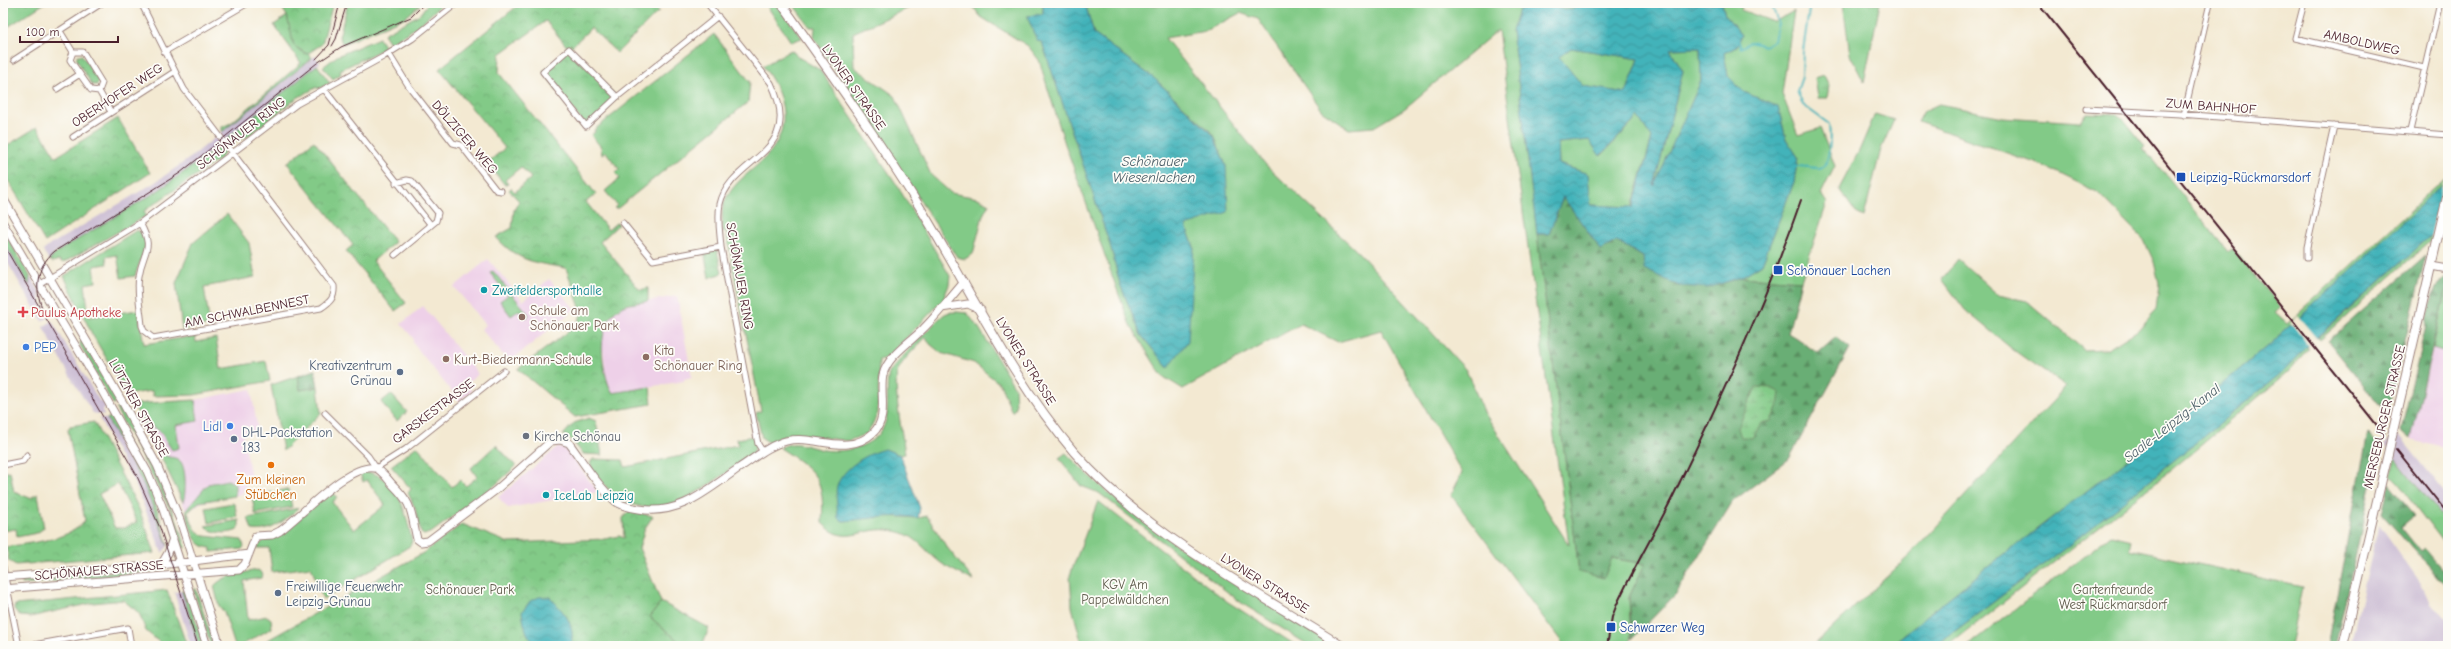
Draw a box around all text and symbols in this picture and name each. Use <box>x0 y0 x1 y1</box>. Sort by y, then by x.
scale bar <box>20 18 118 44</box>
text: 100 m <box>26 25 59 39</box>
street label: AMBOLDWEG <box>2323 26 2401 58</box>
street label: LYONER STRASSE <box>819 41 889 133</box>
street label: OBERHOFER WEG <box>69 60 165 130</box>
street label: SCHÖNAUER RING <box>193 93 288 172</box>
street label: ZUM BAHNHOF <box>2165 95 2257 117</box>
street label: DÖLZIGER WEG <box>429 96 502 177</box>
water label: Schönauer Wiesenlachen <box>1113 153 1195 186</box>
place label: Leipzig-Rückmarsdorf <box>2190 170 2312 185</box>
marker: Leipzig-Rückmarsdorf <box>2175 171 2187 183</box>
street label: SCHÖNAUER RING <box>723 221 758 331</box>
place label: Schönauer Lachen <box>1787 263 1891 278</box>
marker: Schönauer Lachen <box>1772 264 1784 276</box>
place label: Zweifeldersporthalle <box>492 283 602 298</box>
marker: Zweifeldersporthalle <box>479 285 489 295</box>
street label: AM SCHWALBENNEST <box>183 292 311 330</box>
place label: Schule am Schönauer Park <box>530 303 619 333</box>
place label: Paulus Apotheke <box>31 305 122 320</box>
marker: Paulus Apotheke <box>18 307 28 317</box>
marker: Schule am Schönauer Park <box>517 312 527 322</box>
street label: LYONER STRASSE <box>993 314 1059 408</box>
place label: PEP <box>34 340 56 355</box>
marker: PEP <box>21 342 31 352</box>
place label: Kita Schönauer Ring <box>654 343 743 373</box>
street label: MERSEBURGER STRASSE <box>2360 344 2408 490</box>
place label: Kurt-Biedermann-Schule <box>454 352 592 367</box>
marker: Kita Schönauer Ring <box>641 352 651 362</box>
marker: Kurt-Biedermann-Schule <box>441 354 451 364</box>
street label: LÜTZNER STRASSE <box>106 356 173 460</box>
place label: Kreativzentrum Grünau <box>309 358 392 388</box>
marker: Kreativzentrum Grünau <box>395 367 405 377</box>
street label: GARSKESTRASSE <box>389 375 477 447</box>
water label: Saale-Leipzig-Kanal <box>2120 380 2224 466</box>
place label: Lidl <box>203 419 222 434</box>
marker: Lidl <box>225 421 235 431</box>
place label: DHL-Packstation 183 <box>242 425 332 455</box>
place label: Kirche Schönau <box>534 429 621 444</box>
marker: Kirche Schönau <box>521 431 531 441</box>
marker: DHL-Packstation 183 <box>229 434 239 444</box>
marker: Zum kleinen Stübchen <box>266 460 276 470</box>
place label: Zum kleinen Stübchen <box>237 472 305 502</box>
place label: IceLab Leipzig <box>554 488 634 503</box>
marker: IceLab Leipzig <box>541 490 551 500</box>
street label: LYONER STRASSE <box>1218 550 1312 616</box>
street label: SCHÖNAUER STRASSE <box>34 556 164 583</box>
park label: KGV Am Pappelwäldchen <box>1081 577 1169 607</box>
place label: Freiwillige Feuerwehr Leipzig-Grünau <box>286 579 404 609</box>
park label: Schönauer Park <box>426 582 515 597</box>
park label: Gartenfreunde West Rückmarsdorf <box>2059 582 2168 612</box>
marker: Freiwillige Feuerwehr Leipzig-Grünau <box>273 588 283 598</box>
place label: Schwarzer Weg <box>1620 620 1705 635</box>
marker: Schwarzer Weg <box>1605 621 1617 633</box>

